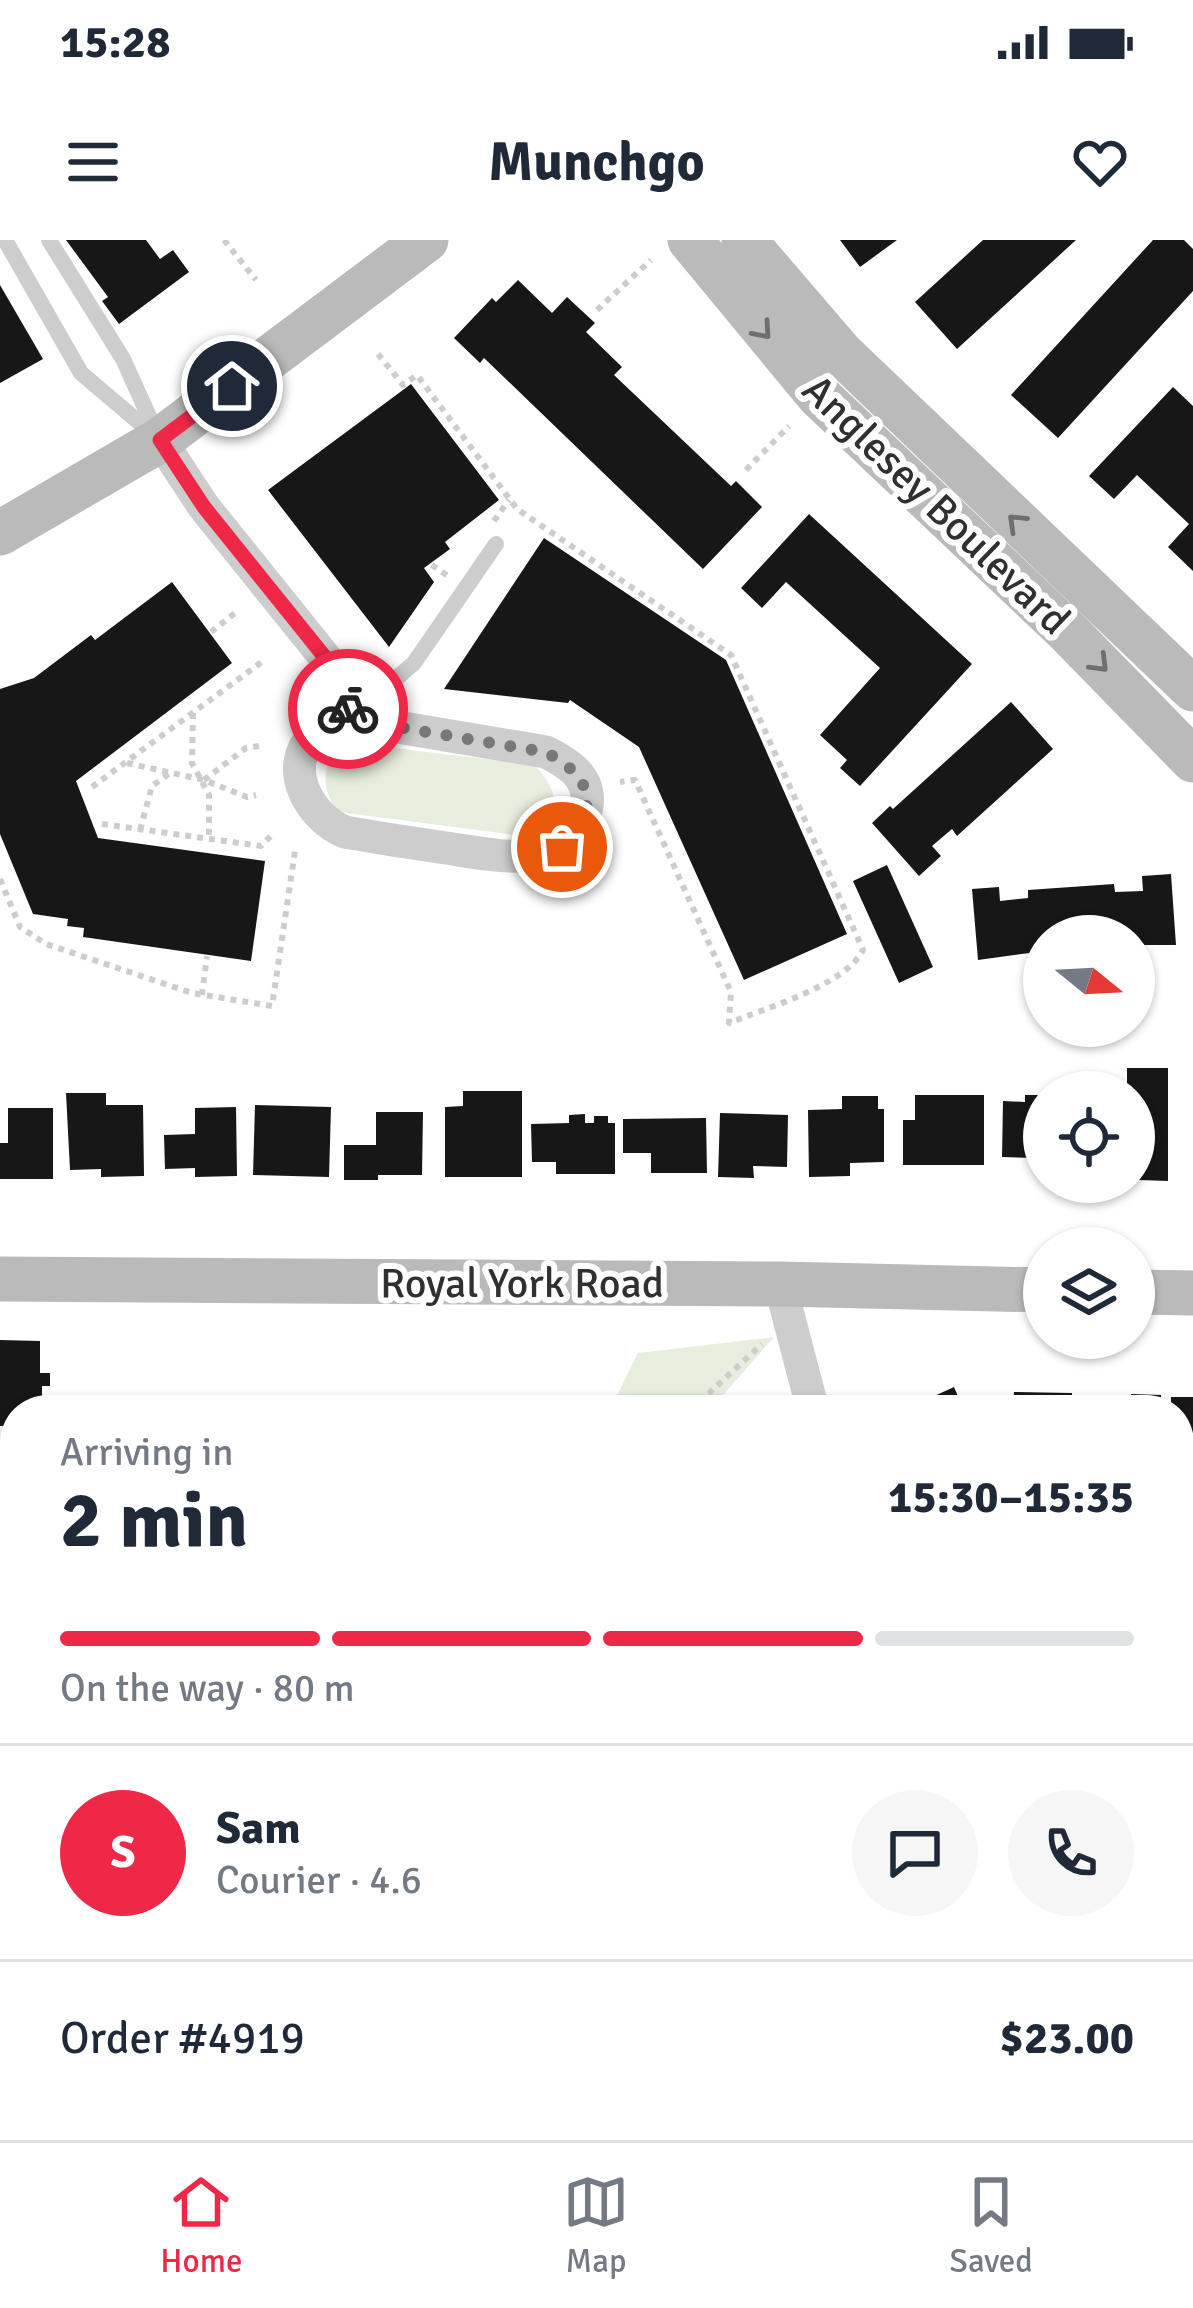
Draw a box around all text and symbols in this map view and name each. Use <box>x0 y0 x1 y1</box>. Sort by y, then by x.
text: 15:28 <box>60 15 170 70</box>
icon: menu <box>60 129 126 195</box>
text: Munchgo <box>488 129 705 196</box>
icon: heart <box>1067 129 1133 195</box>
one-way arrow <box>749 317 770 339</box>
pin <box>181 335 283 437</box>
icon: home <box>199 353 265 419</box>
street label: Anglesey Boulevard <box>792 364 1080 646</box>
one-way arrow <box>1009 515 1030 537</box>
courier <box>288 649 408 769</box>
one-way arrow <box>1086 650 1108 672</box>
icon: bike <box>315 676 381 742</box>
pin <box>511 796 613 898</box>
icon: bag <box>529 814 595 880</box>
north arrow <box>1023 915 1155 1047</box>
map controls <box>1023 915 1155 1359</box>
button: locate <box>1023 1071 1155 1203</box>
button: layers <box>1023 1227 1155 1359</box>
street label: Royal York Road <box>380 1258 664 1309</box>
text: Arriving in <box>60 1428 234 1476</box>
text: 15:30–15:35 <box>888 1470 1134 1525</box>
text: 2 min <box>60 1473 248 1569</box>
text: On the way · 80 m <box>60 1664 355 1712</box>
button: chat <box>852 1790 978 1916</box>
button: phone <box>1008 1790 1134 1916</box>
text: Sam <box>216 1801 301 1856</box>
text: S <box>110 1825 136 1880</box>
text: Courier · 4.6 <box>216 1856 422 1904</box>
text: Order #4919 <box>60 2011 305 2066</box>
text: $23.00 <box>1000 2011 1134 2066</box>
tab: Home <box>160 2169 243 2282</box>
tab: Map <box>563 2169 629 2282</box>
tab: Saved <box>950 2169 1033 2282</box>

